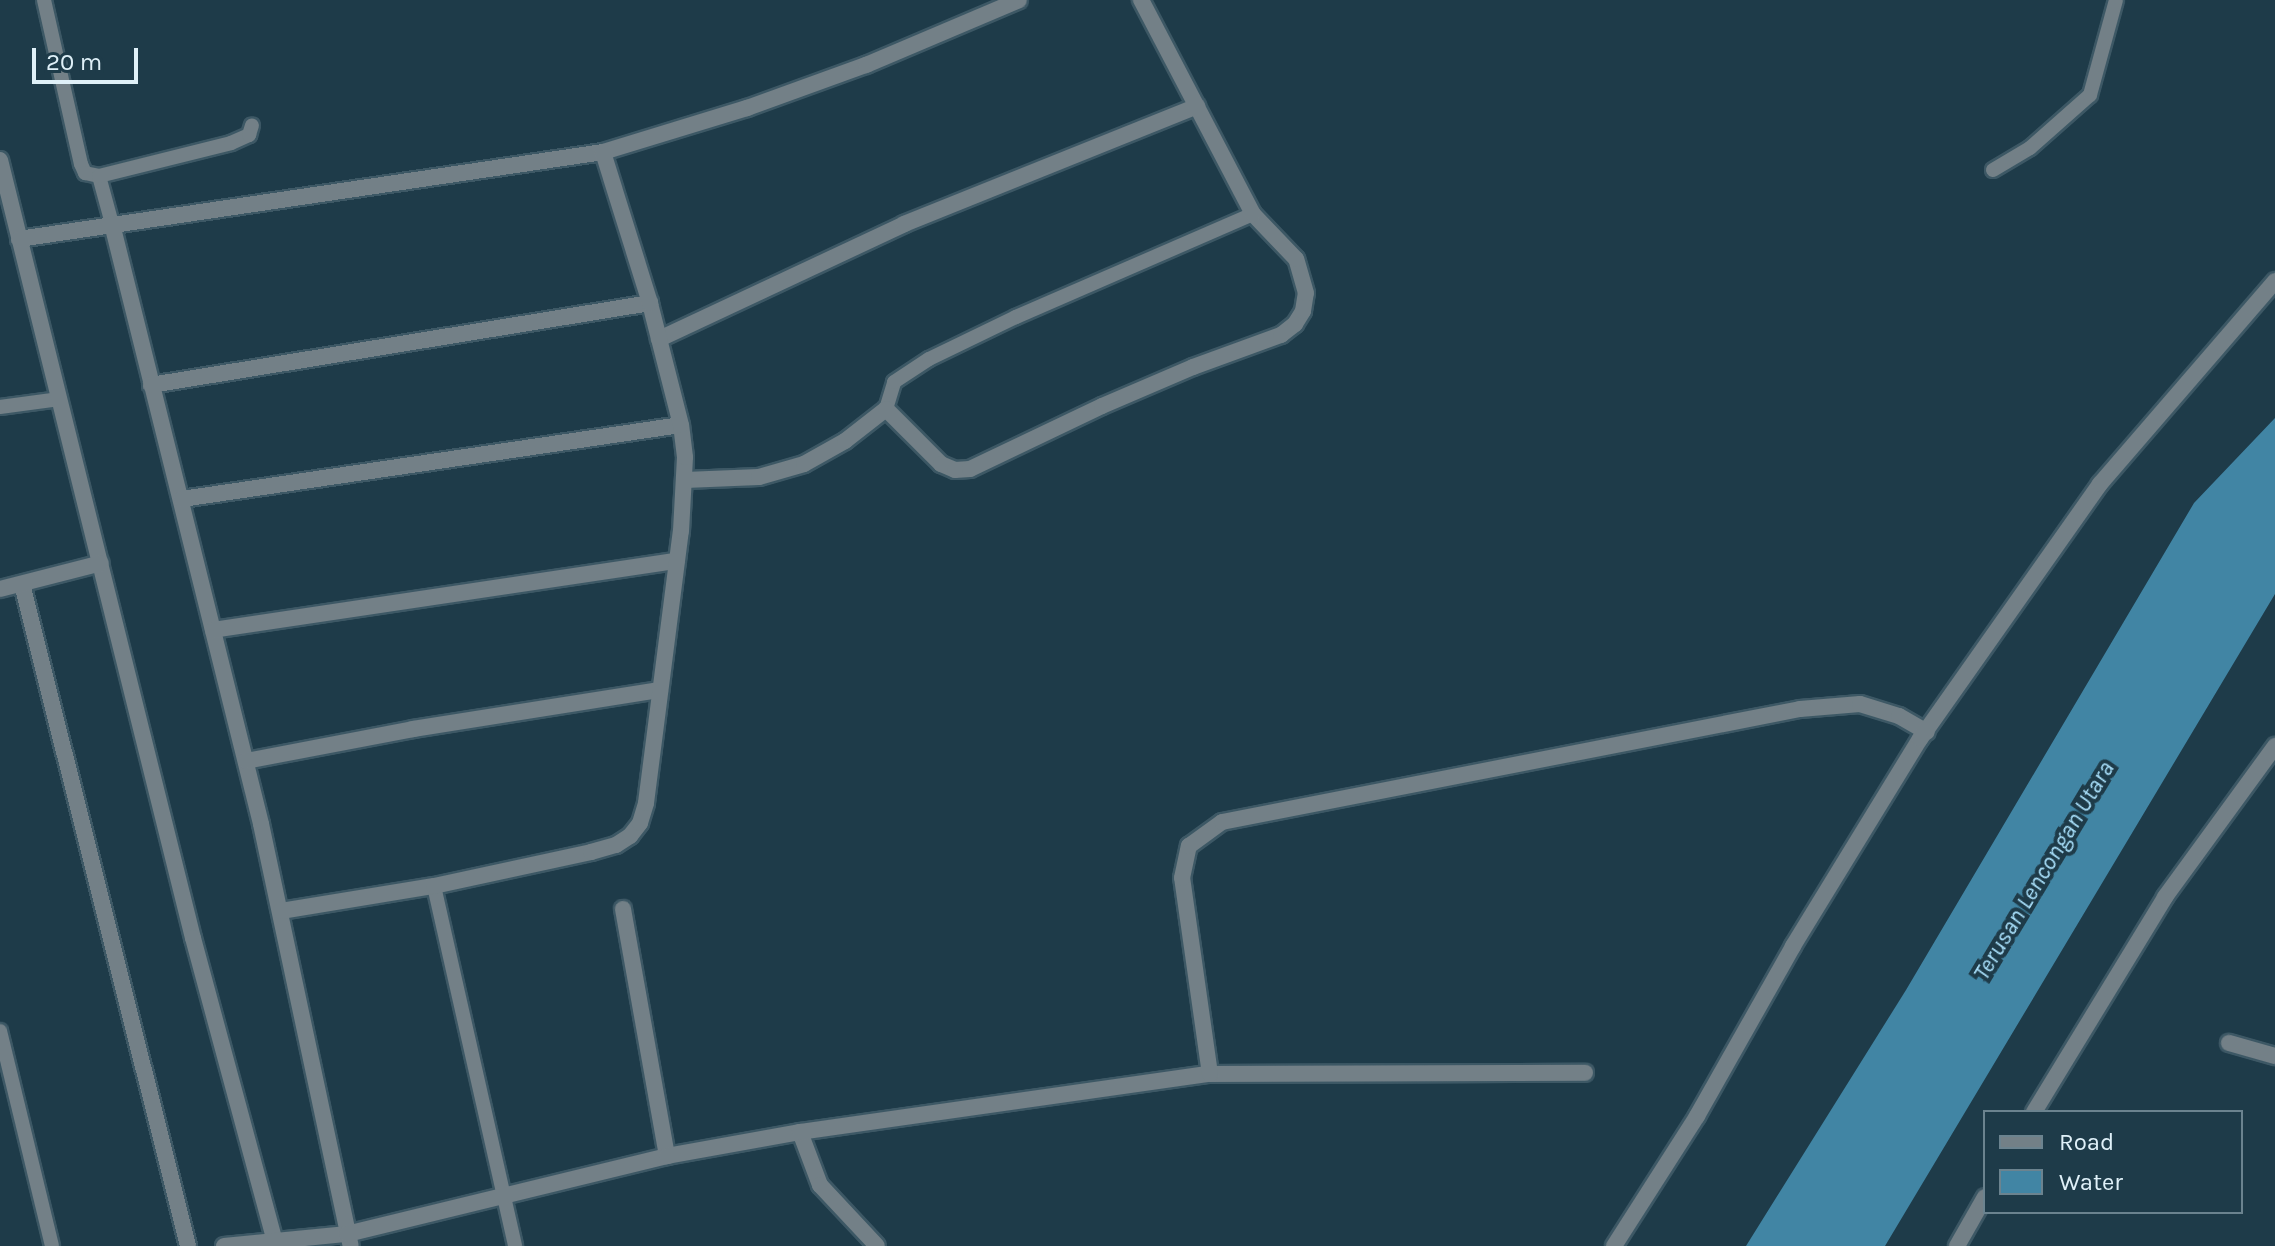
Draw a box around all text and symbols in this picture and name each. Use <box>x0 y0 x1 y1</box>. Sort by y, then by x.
scale bar <box>36 32 142 82</box>
text: 20 m <box>46 48 102 76</box>
water label: Terusan Lencongan Utara <box>1967 756 2121 986</box>
legend <box>1983 1110 2243 1214</box>
text: Road <box>2059 1128 2114 1156</box>
text: Water <box>2059 1168 2123 1196</box>

